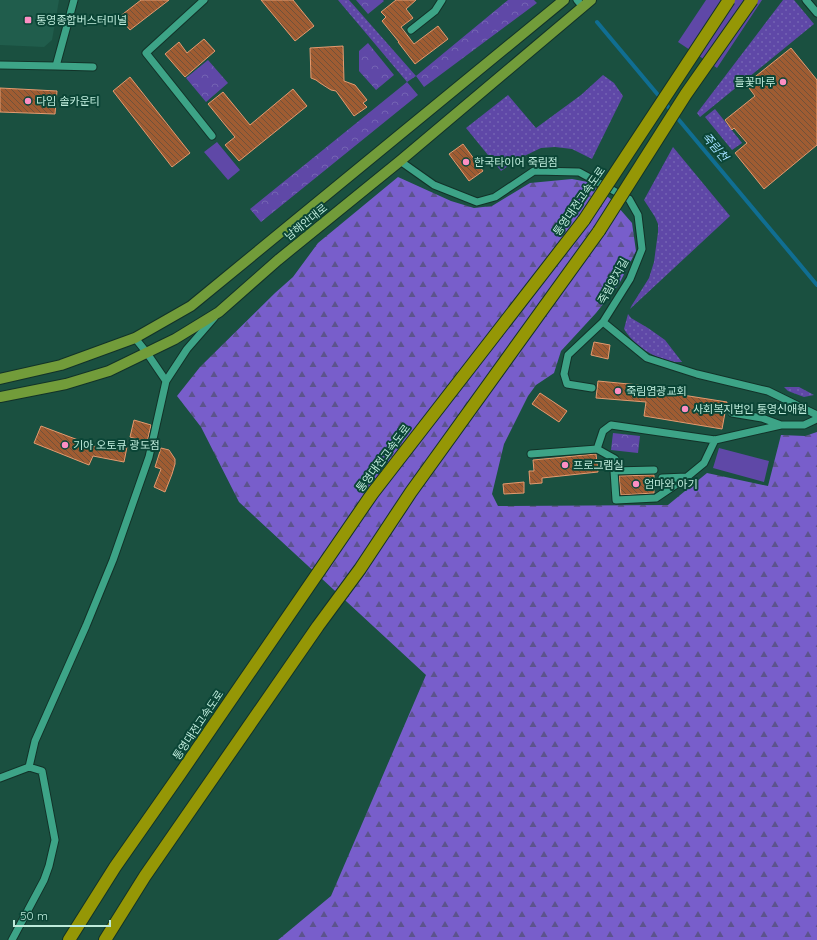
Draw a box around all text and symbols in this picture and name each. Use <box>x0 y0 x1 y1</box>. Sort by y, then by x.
place label: 통영종합버스터미널 <box>36 13 127 27</box>
marker: 통영종합버스터미널 <box>23 15 33 25</box>
place label: 들꽃마루 <box>735 75 775 89</box>
marker: 들꽃마루 <box>778 77 788 87</box>
place label: 다임 솔카운티 <box>36 94 100 108</box>
marker: 다임 솔카운티 <box>23 96 33 106</box>
water label: 죽림천 <box>699 129 733 166</box>
place label: 한국타이어 죽림점 <box>474 155 558 169</box>
marker: 한국타이어 죽림점 <box>461 157 471 167</box>
street label: 통영대전고속도로 <box>550 164 608 238</box>
street label: 남해안대로 <box>282 201 330 243</box>
street label: 죽림양지길 <box>595 255 631 307</box>
place label: 죽림염광교회 <box>626 384 687 398</box>
marker: 죽림염광교회 <box>613 386 623 396</box>
place label: 사회복지법인 통영신애원 <box>693 402 807 416</box>
marker: 사회복지법인 통영신애원 <box>680 404 690 414</box>
street label: 통영대전고속도로 <box>353 421 413 495</box>
place label: 기아 오토큐 광도점 <box>73 438 160 452</box>
marker: 기아 오토큐 광도점 <box>60 440 70 450</box>
place label: 프로그램실 <box>573 458 624 472</box>
marker: 프로그램실 <box>560 460 570 470</box>
place label: 엄마와 아기 <box>644 477 698 491</box>
marker: 엄마와 아기 <box>631 479 641 489</box>
street label: 통영대전고속도로 <box>170 688 226 762</box>
scale bar <box>14 902 110 928</box>
text: 50 m <box>20 908 48 923</box>

